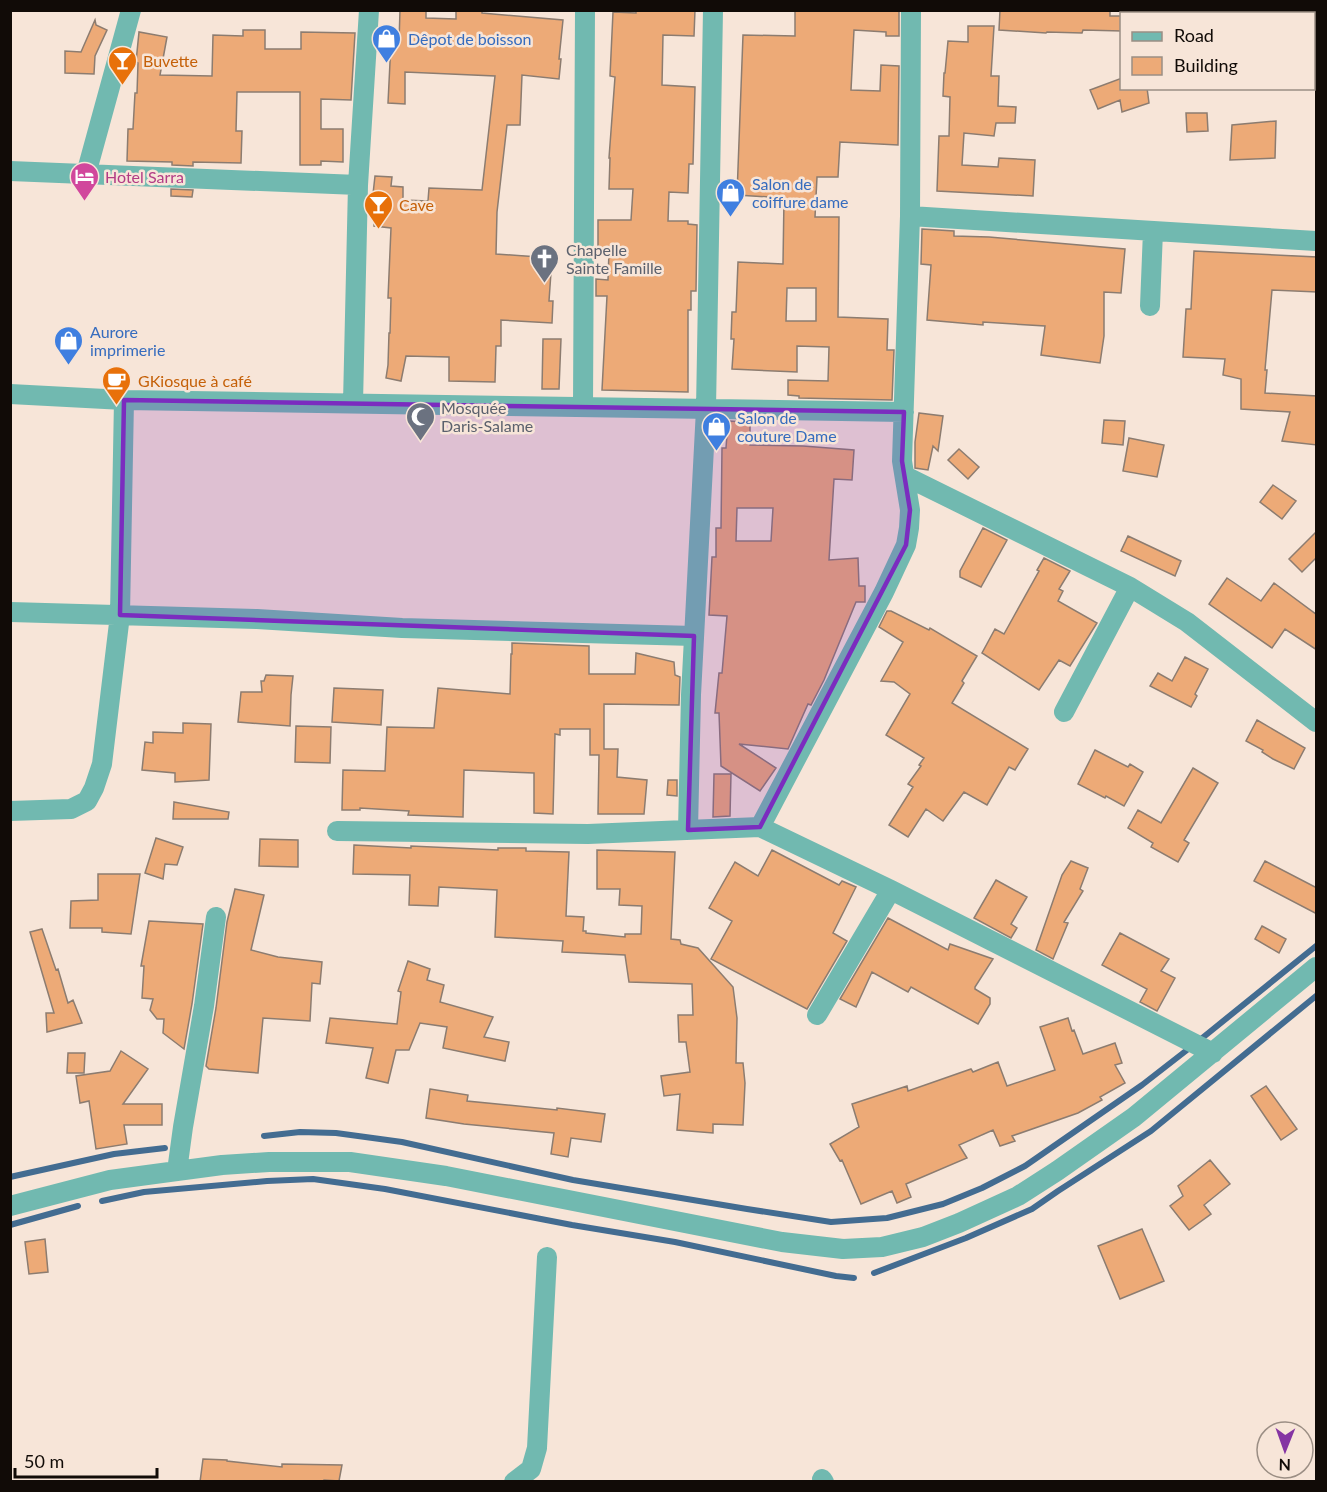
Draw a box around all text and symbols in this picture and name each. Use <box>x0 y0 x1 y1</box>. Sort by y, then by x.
legend <box>1120 12 1315 90</box>
shop icon: Dêpot de boisson <box>371 22 403 64</box>
text: Road <box>1174 24 1214 46</box>
place label: Dêpot de boisson <box>408 29 531 48</box>
bar icon: Buvette <box>106 44 138 86</box>
place label: Buvette <box>143 51 198 70</box>
text: Building <box>1174 54 1238 76</box>
hotel icon: Hotel Sarra <box>68 160 100 202</box>
place label: Hotel Sarra <box>105 167 184 186</box>
place label: Salon de coiffure dame <box>752 174 849 211</box>
shop icon: Salon de coiffure dame <box>715 176 747 218</box>
bar icon: Cave <box>362 188 394 230</box>
place label: Cave <box>399 195 434 214</box>
place label: Chapelle Sainte Famille <box>566 240 662 277</box>
church icon: Chapelle Sainte Famille <box>529 242 561 284</box>
place label: Aurore imprimerie <box>90 322 165 359</box>
shop icon: Aurore imprimerie <box>53 324 85 366</box>
cafe icon: GKiosque à café <box>101 364 133 406</box>
place label: GKiosque à café <box>138 371 252 390</box>
place label: Mosquée Daris-Salame <box>441 398 533 435</box>
mosque icon: Mosquée Daris-Salame <box>404 400 436 442</box>
place label: Salon de couture Dame <box>737 408 837 445</box>
shop icon: Salon de couture Dame <box>700 410 732 452</box>
north arrow <box>1255 1420 1315 1480</box>
scale bar <box>15 1441 158 1479</box>
text: 50 m <box>24 1450 64 1472</box>
text: N <box>1278 1456 1291 1475</box>

